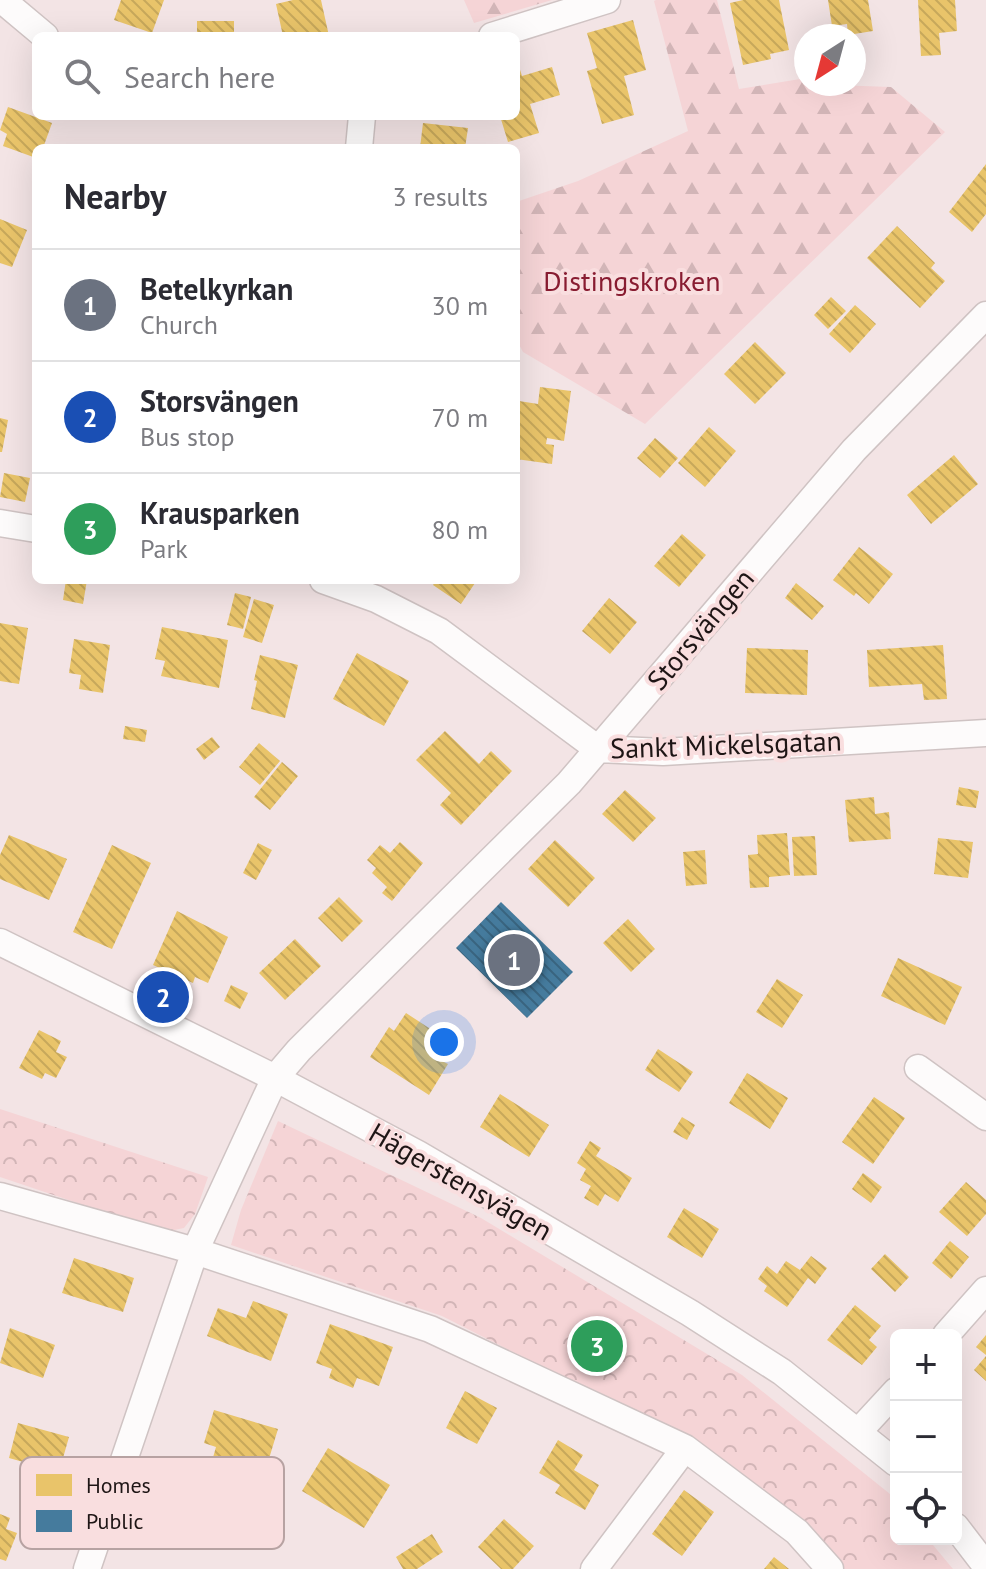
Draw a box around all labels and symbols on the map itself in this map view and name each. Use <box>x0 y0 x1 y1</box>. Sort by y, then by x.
north arrow <box>794 24 866 96</box>
park label: Distingskroken <box>543 262 721 299</box>
street label: Storsvängen <box>638 561 762 697</box>
street label: Sankt Mickelsgatan <box>610 721 842 767</box>
pin: 1 <box>488 930 540 990</box>
pin: 2 <box>137 967 189 1027</box>
your location <box>424 1022 464 1062</box>
street label: Hägerstensvägen <box>363 1114 559 1248</box>
pin: 3 <box>571 1316 623 1376</box>
legend <box>20 1457 284 1549</box>
text: Homes <box>86 1471 151 1499</box>
text: Public <box>86 1507 144 1535</box>

